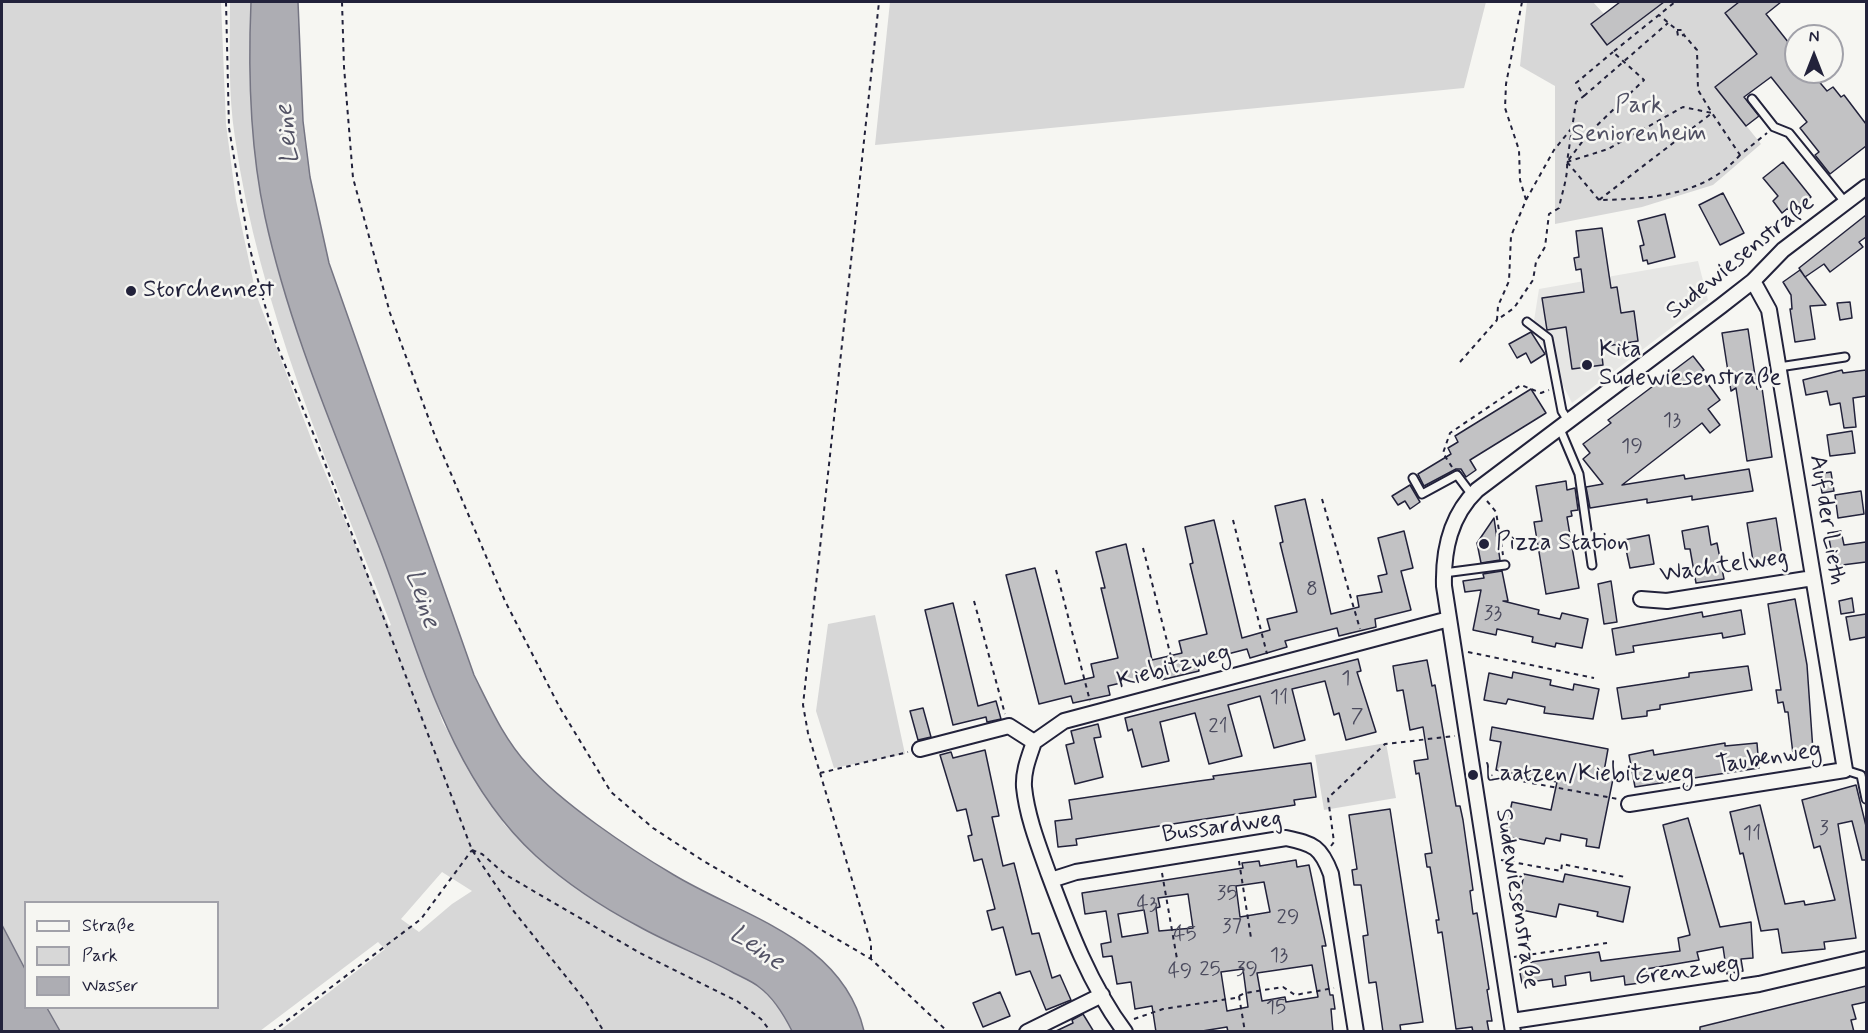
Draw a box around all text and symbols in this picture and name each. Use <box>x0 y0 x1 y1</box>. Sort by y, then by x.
north arrow <box>1784 24 1844 84</box>
text: N <box>1809 27 1819 48</box>
park label: Park Seniorenheim <box>1571 93 1707 149</box>
water label: Leine <box>270 102 308 166</box>
street label: Sudewiesenstraße <box>1661 189 1821 327</box>
place label: Storchennest <box>143 277 274 305</box>
marker: Storchennest <box>124 284 138 298</box>
place label: Kita Sudewiesenstraße <box>1599 337 1781 393</box>
marker: Kita Sudewiesenstraße <box>1580 358 1594 372</box>
house number: 13 <box>1663 409 1681 435</box>
house number: 19 <box>1621 435 1643 461</box>
street label: Auf der Lieth <box>1802 453 1850 587</box>
place label: Pizza Station <box>1496 530 1629 558</box>
marker: Pizza Station <box>1477 537 1491 551</box>
street label: Wachtelweg <box>1658 544 1790 590</box>
water label: Leine <box>397 566 445 632</box>
house number: 8 <box>1306 578 1318 604</box>
house number: 33 <box>1484 602 1502 628</box>
street label: Kiebitzweg <box>1114 639 1234 697</box>
house number: 1 <box>1341 667 1351 693</box>
house number: 11 <box>1270 686 1288 712</box>
house number: 7 <box>1351 705 1363 731</box>
house number: 21 <box>1208 715 1228 741</box>
street label: Taubenweg <box>1714 736 1824 782</box>
place label: Laatzen/Kiebitzweg <box>1485 761 1694 789</box>
marker: Laatzen/Kiebitzweg <box>1466 768 1480 782</box>
street label: Bussardweg <box>1160 805 1284 851</box>
street label: Sudewiesenstraße <box>1488 807 1544 991</box>
house number: 3 <box>1819 817 1829 843</box>
house number: 11 <box>1743 822 1761 848</box>
house number: 35 <box>1217 882 1237 908</box>
house number: 43 <box>1136 893 1158 919</box>
legend <box>24 901 219 1009</box>
house number: 29 <box>1277 906 1299 932</box>
text: Straße <box>82 914 135 938</box>
house number: 37 <box>1222 915 1242 941</box>
water label: Leine <box>722 919 790 979</box>
house number: 45 <box>1173 923 1197 949</box>
text: Park <box>82 944 118 968</box>
house number: 13 <box>1270 944 1288 970</box>
street label: Grenzweg <box>1633 950 1741 994</box>
house number: 25 <box>1199 958 1221 984</box>
house number: 39 <box>1236 958 1258 984</box>
house number: 49 <box>1168 960 1192 986</box>
text: Wasser <box>82 974 138 998</box>
house number: 15 <box>1266 996 1286 1022</box>

